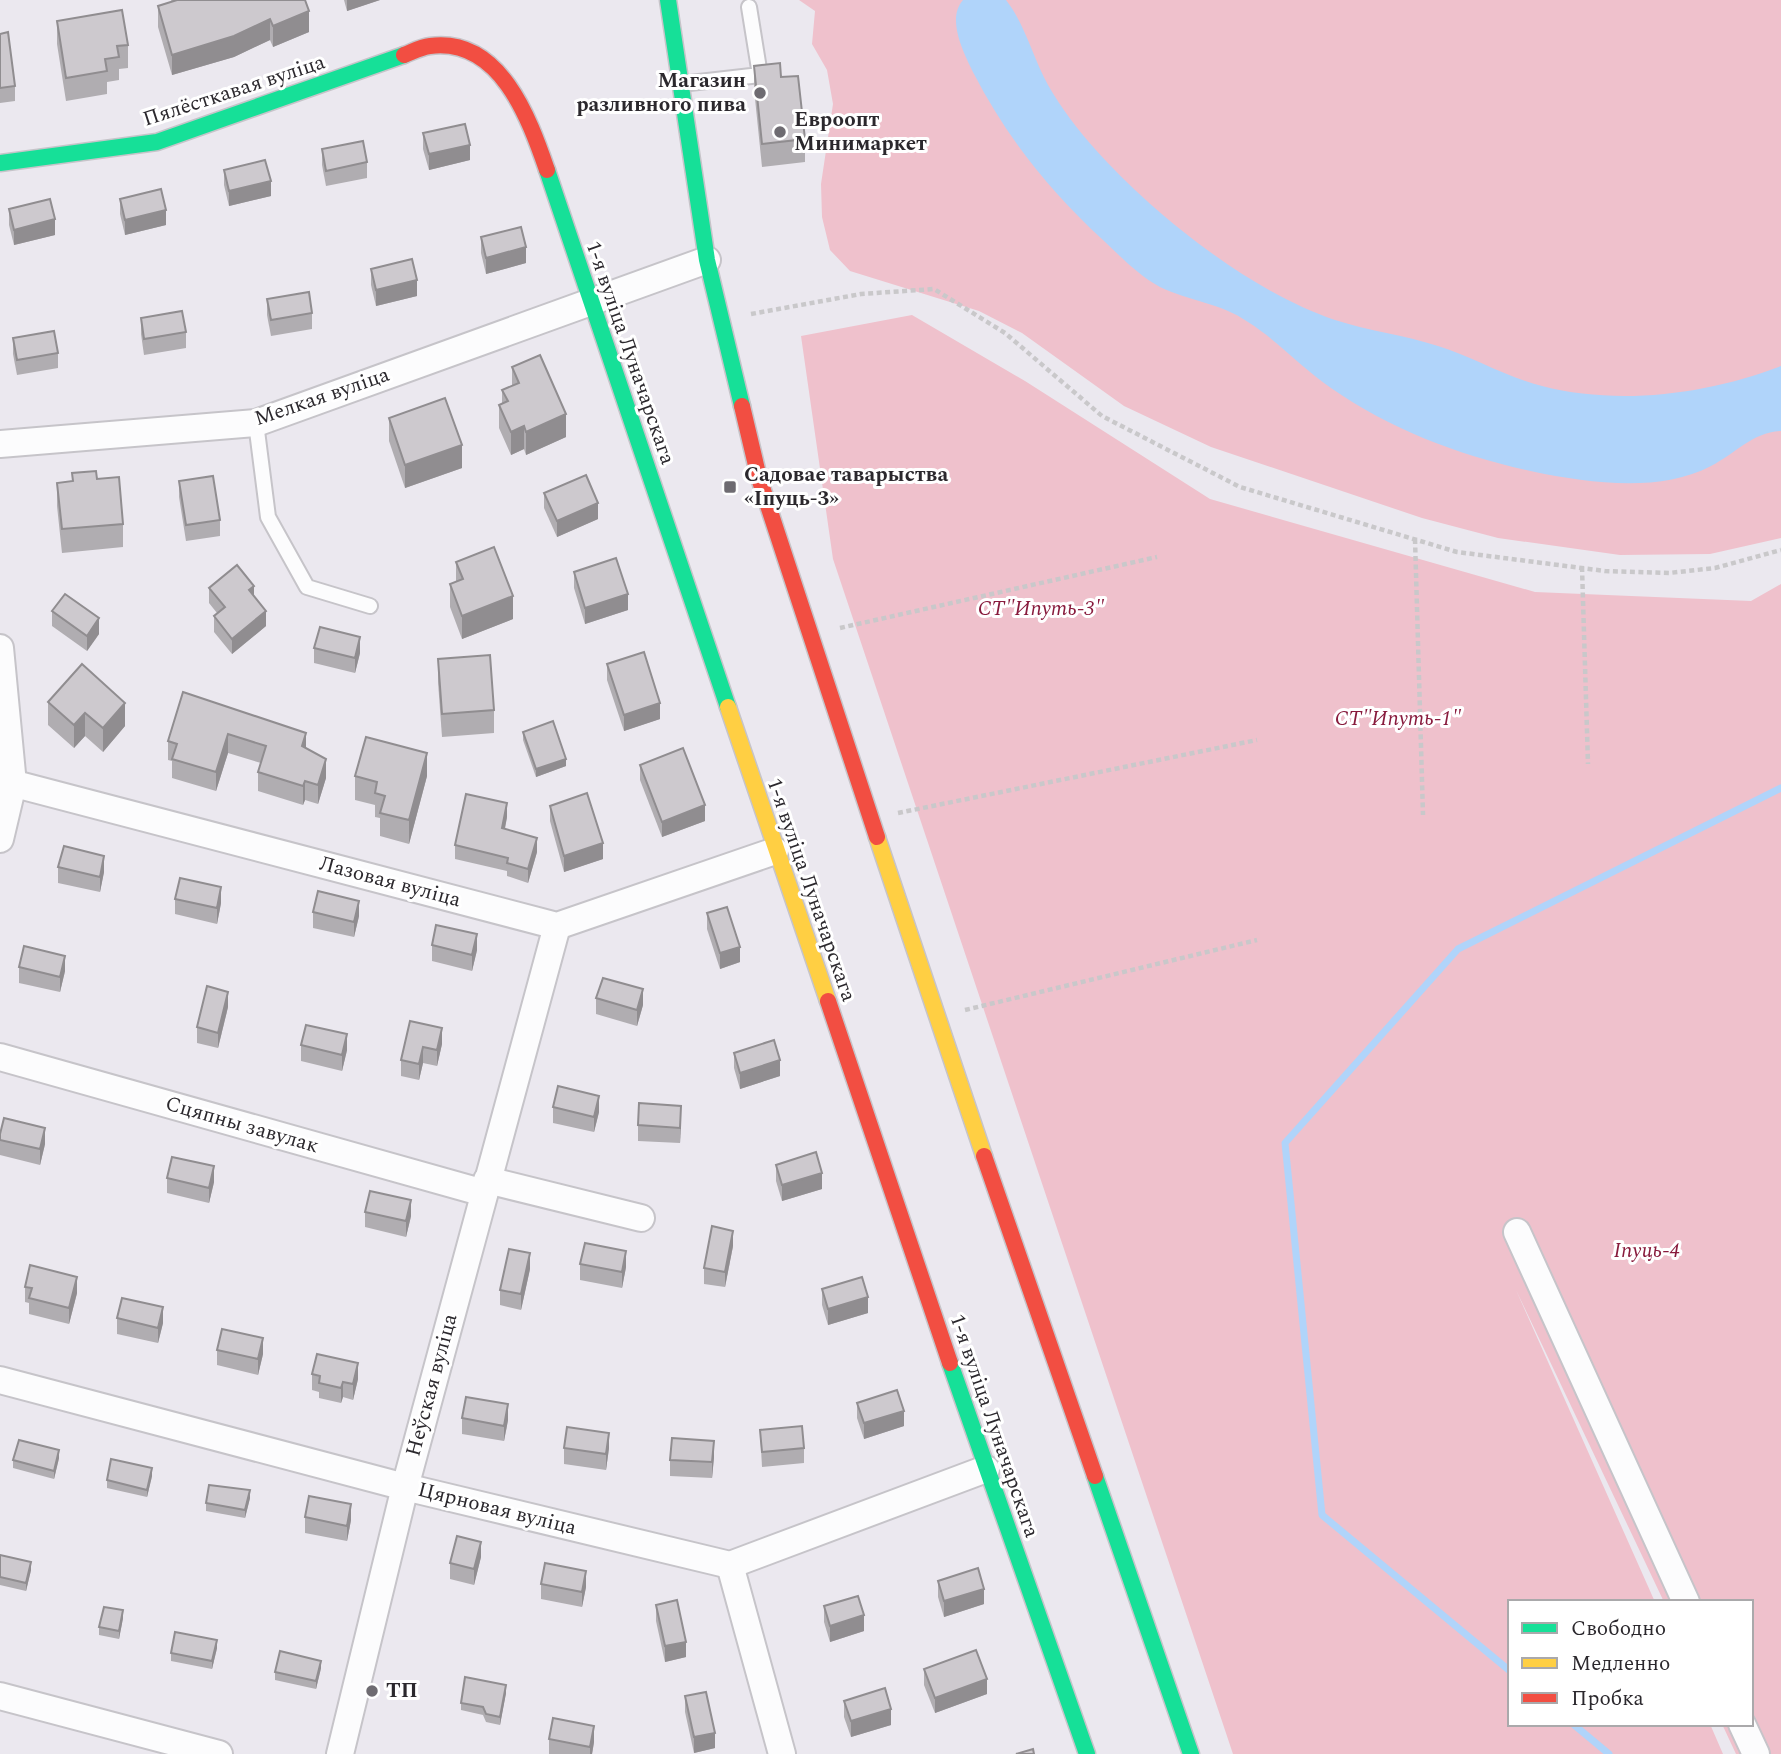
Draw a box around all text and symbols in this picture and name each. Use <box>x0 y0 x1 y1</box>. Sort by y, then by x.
street label: Пялёсткавая вуліца <box>139 46 330 136</box>
place label: Магазин разливного пива <box>576 65 746 121</box>
marker: Магазин разливного пива <box>752 85 768 101</box>
place label: Евроопт Минимаркет <box>794 104 927 160</box>
marker: Евроопт Минимаркет <box>772 124 788 140</box>
street label: 1-я вуліца Луначарскага <box>577 237 684 470</box>
street label: Мелкая вуліца <box>250 359 395 435</box>
place label: Садовае таварыства «Іпуць-3» <box>744 459 948 515</box>
marker: Садовае таварыства «Іпуць-3» <box>722 479 738 495</box>
park label: СТ"Ипуть-3" <box>978 593 1105 625</box>
park label: СТ"Ипуть-1" <box>1335 703 1462 735</box>
street label: 1-я вуліца Луначарскага <box>758 774 865 1007</box>
street label: Лазовая вуліца <box>316 848 465 916</box>
street label: Сцяпны завулак <box>161 1088 323 1162</box>
park label: Іпуць-4 <box>1614 1235 1680 1267</box>
street label: Неўская вуліца <box>398 1309 467 1460</box>
street label: 1-я вуліца Луначарскага <box>941 1310 1048 1543</box>
street label: Цярновая вуліца <box>414 1474 580 1544</box>
legend <box>1508 1600 1753 1726</box>
text: Свободно <box>1571 1613 1666 1645</box>
text: Медленно <box>1571 1648 1670 1680</box>
place label: ТП <box>386 1675 418 1707</box>
marker: ТП <box>364 1683 380 1699</box>
text: Пробка <box>1571 1683 1645 1715</box>

